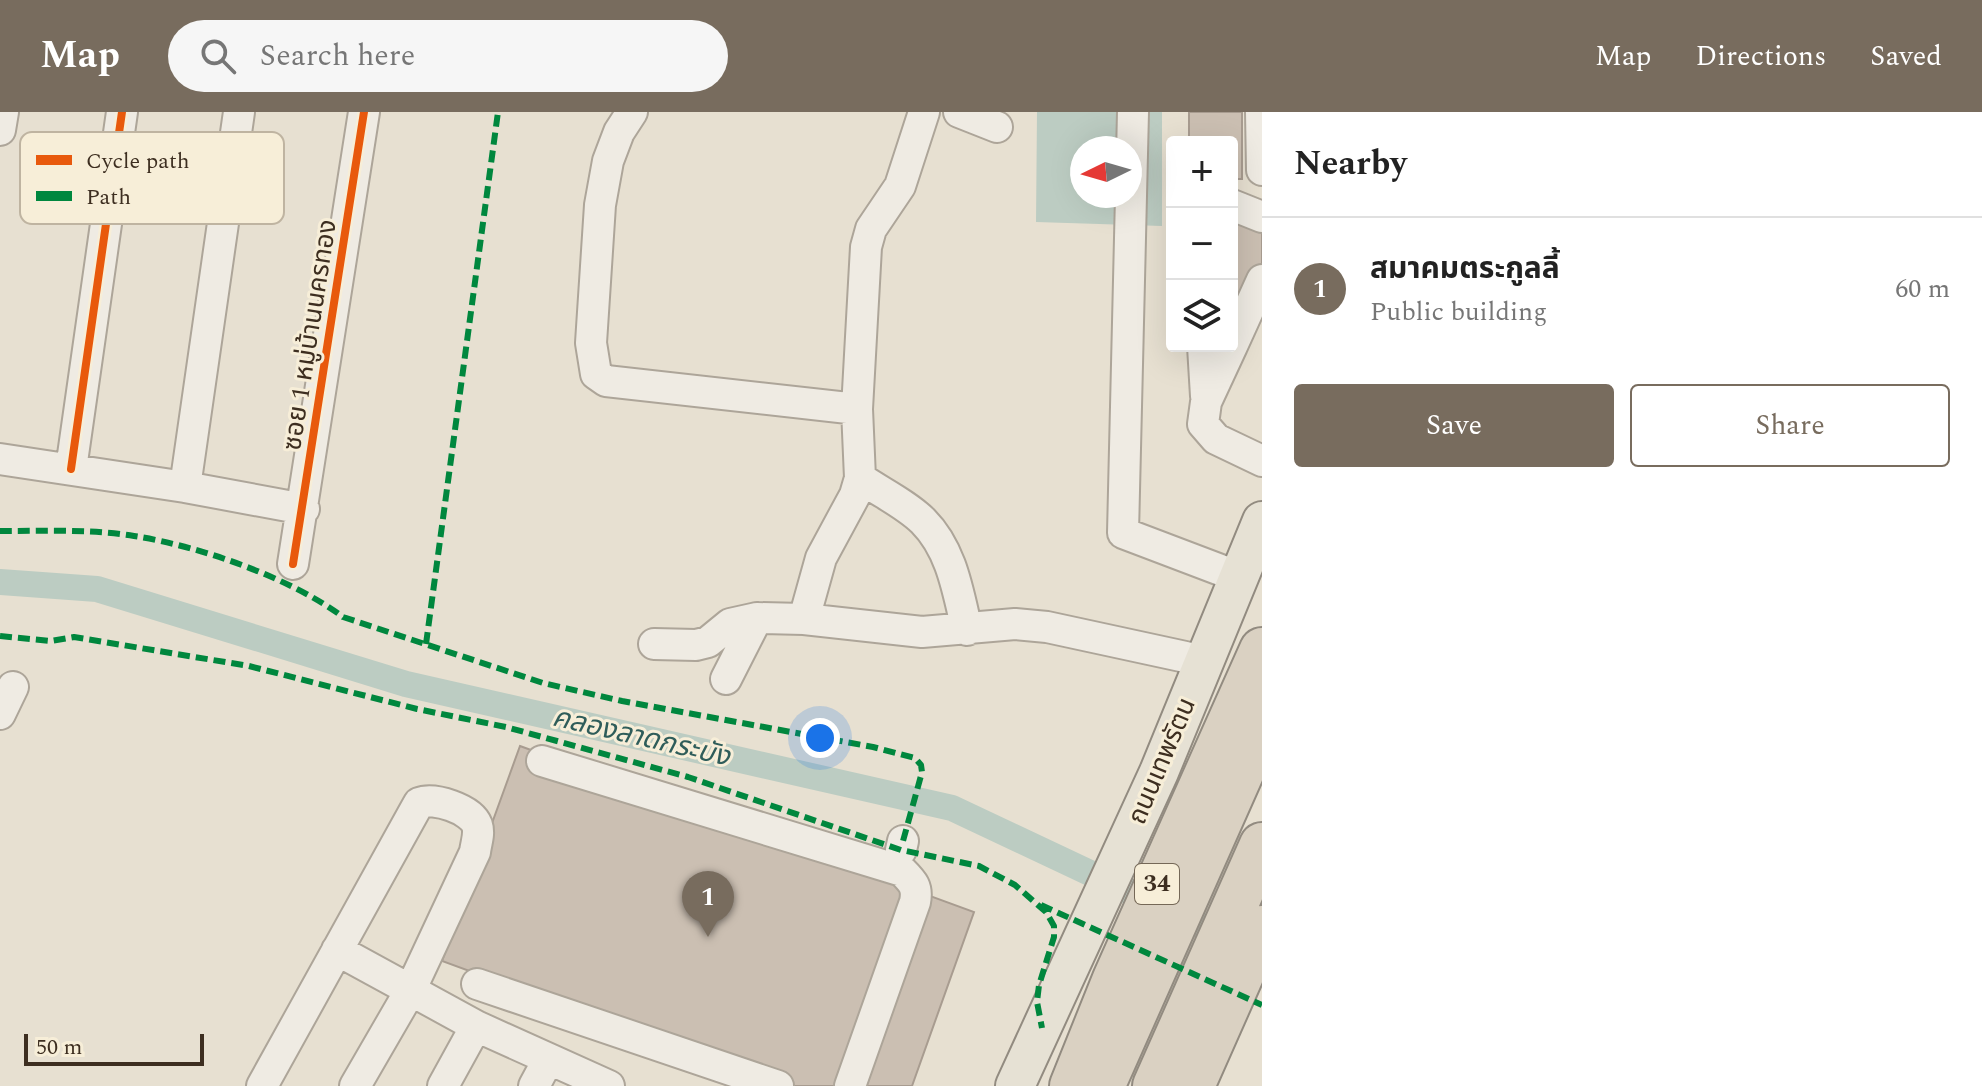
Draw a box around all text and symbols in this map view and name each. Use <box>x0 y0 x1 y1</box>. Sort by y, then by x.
search box <box>168 20 728 92</box>
text: Map <box>40 27 120 85</box>
text: Search here <box>260 33 415 79</box>
icon: search <box>196 34 240 78</box>
text: Map <box>1595 35 1652 78</box>
text: Directions <box>1696 35 1826 78</box>
text: Saved <box>1870 35 1942 78</box>
legend <box>20 132 284 224</box>
north arrow <box>1070 136 1142 208</box>
map controls <box>1166 136 1238 352</box>
button: + <box>1166 136 1238 208</box>
text: Nearby <box>1294 138 1407 190</box>
text: Cycle path <box>86 145 190 178</box>
text: Path <box>86 181 131 214</box>
button: − <box>1166 208 1238 280</box>
street label: ซอย 1 หมู่บ้านนครทอง <box>272 217 348 453</box>
text: สมาคมตระกูลลี้ <box>1370 246 1560 292</box>
text: 1 <box>1313 269 1327 309</box>
text: 60 m <box>1895 269 1950 309</box>
button: layers <box>1166 280 1238 352</box>
text: Public building <box>1370 292 1547 332</box>
button: Save <box>1294 384 1614 467</box>
button: Share <box>1630 384 1950 467</box>
street label: ถนนเทพรัตน <box>1117 691 1207 831</box>
water label: คลองลาดกระบัง <box>548 696 736 779</box>
your location <box>800 718 840 758</box>
road number: 34 <box>1135 864 1179 904</box>
pin: 1 <box>682 871 734 937</box>
scale bar <box>24 1030 204 1066</box>
text: 50 m <box>36 1031 82 1064</box>

